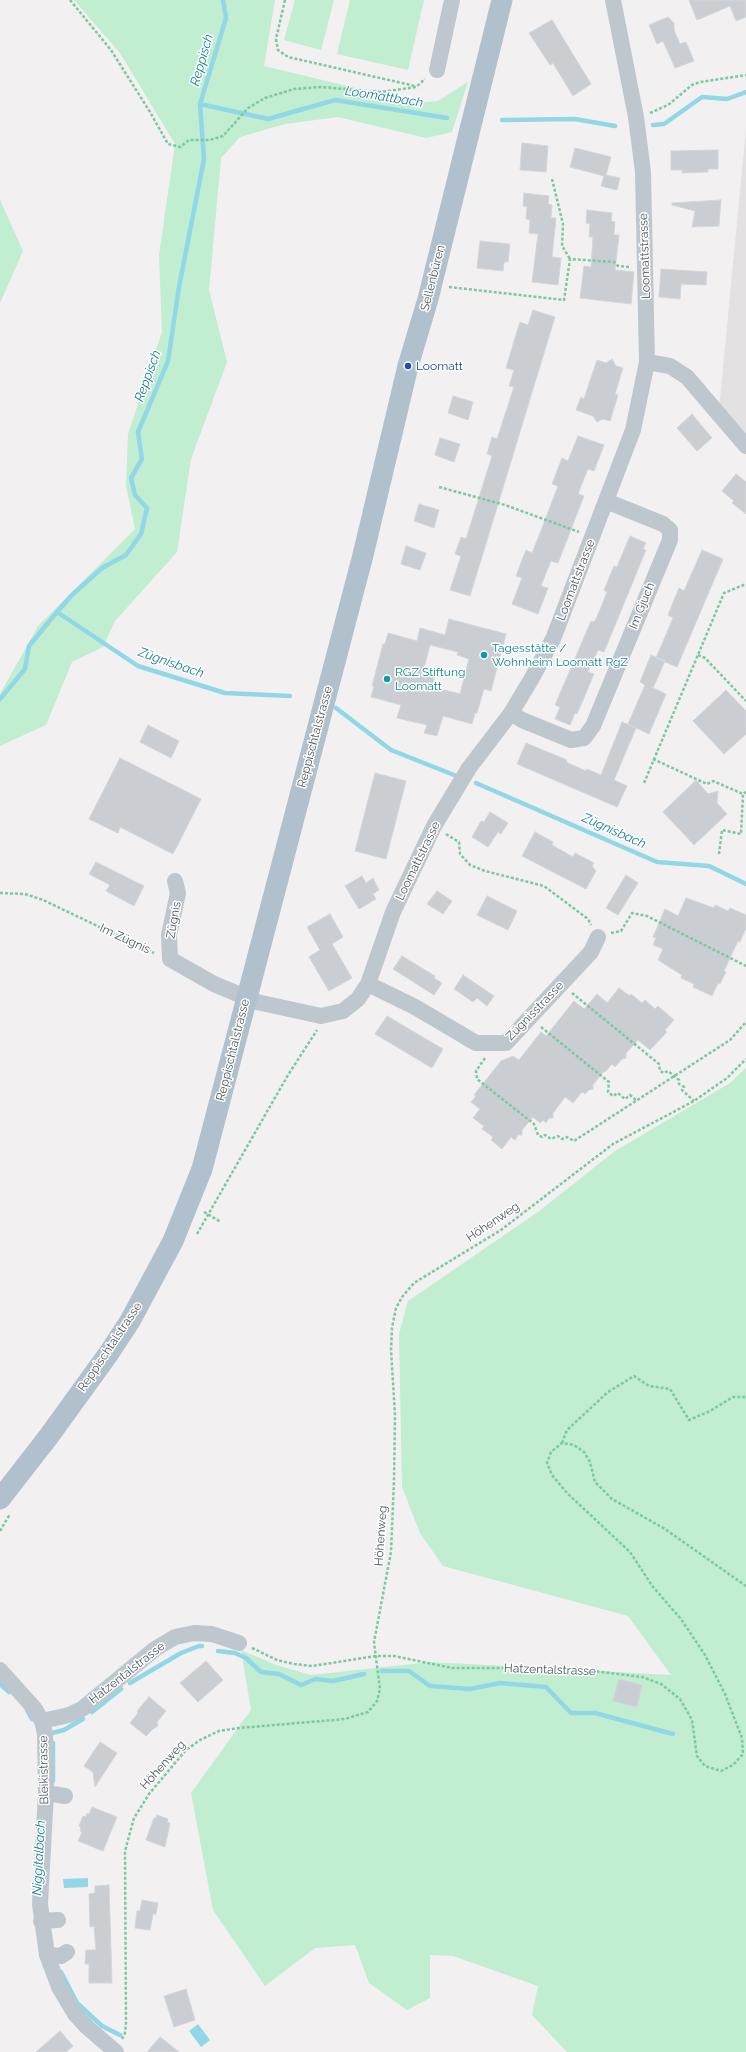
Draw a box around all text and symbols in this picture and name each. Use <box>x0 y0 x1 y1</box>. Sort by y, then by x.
water label: Reppisch <box>187 32 217 88</box>
water label: Loomattbach <box>344 83 424 111</box>
street label: Loomattstrasse <box>636 213 654 299</box>
street label: Sellenbüren <box>418 244 448 312</box>
water label: Reppisch <box>132 348 164 404</box>
place label: Loomatt <box>416 359 463 373</box>
marker: Loomatt <box>403 361 413 371</box>
street label: Loomattstrasse <box>554 537 598 623</box>
street label: Im Gjuch <box>626 581 658 631</box>
place label: Tagesstätte / Wohnheim Loomatt RgZ <box>492 641 628 669</box>
water label: Zügnisbach <box>136 644 206 682</box>
marker: Tagesstätte / Wohnheim Loomatt RgZ <box>479 650 489 660</box>
place label: RGZ Stiftung Loomatt <box>395 665 465 693</box>
marker: RGZ Stiftung Loomatt <box>382 674 392 684</box>
street label: Reppischtalstrasse <box>295 685 335 789</box>
water label: Zügnisbach <box>580 810 648 852</box>
street label: Loomattstrasse <box>393 819 443 903</box>
street label: Zügnis <box>164 900 184 940</box>
street label: Im Zügnis <box>97 921 153 957</box>
street label: Zügnisstrasse <box>503 978 567 1044</box>
street label: Reppischtalstrasse <box>213 998 253 1102</box>
street label: Höhenweg <box>464 1199 522 1245</box>
street label: Reppischtalstrasse <box>75 1300 145 1394</box>
street label: Höhenweg <box>372 1505 390 1567</box>
street label: Hatzentalstrasse <box>86 1639 168 1707</box>
street label: Hatzentalstrasse <box>504 1661 596 1679</box>
street label: Bleikistrasse <box>36 1735 52 1805</box>
street label: Höhenweg <box>137 1738 189 1792</box>
water label: Niggitalbach <box>29 1820 49 1896</box>

